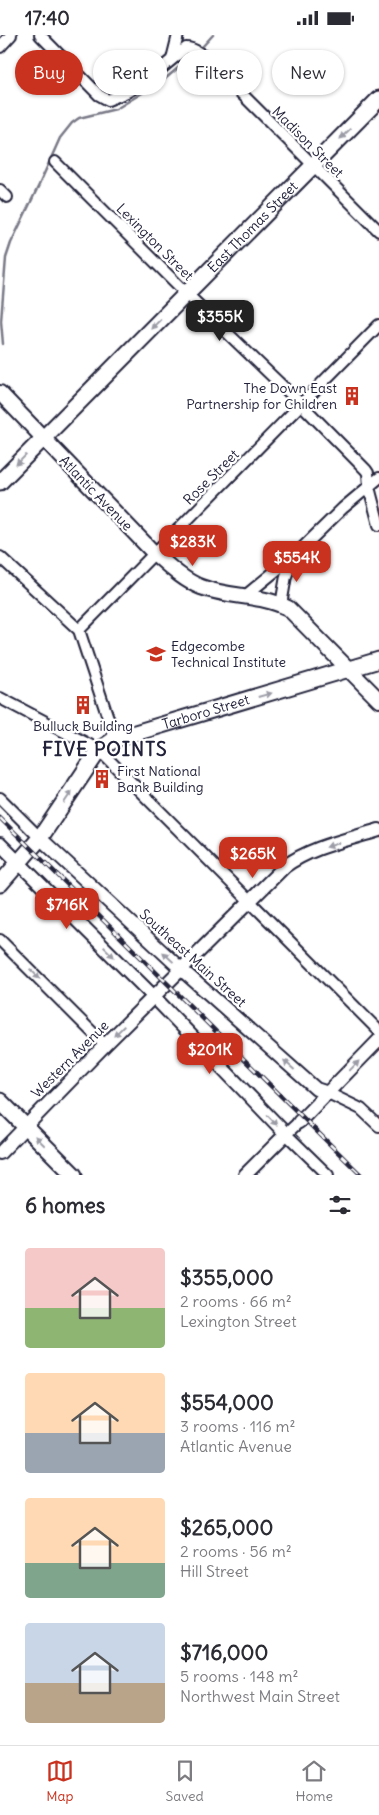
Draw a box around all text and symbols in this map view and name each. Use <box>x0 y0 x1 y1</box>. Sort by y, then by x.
text: 17:40 <box>25 6 70 30</box>
chip: Buy <box>15 50 83 95</box>
chip: Rent <box>93 50 167 95</box>
chip: Filters <box>177 50 262 95</box>
chip: New <box>272 50 344 95</box>
street label: Madison Street <box>269 103 348 182</box>
one-way arrow <box>339 128 351 140</box>
street label: East Thomas Street <box>204 177 302 276</box>
street label: Lexington Street <box>113 200 198 285</box>
pin: $355K <box>185 299 255 342</box>
text: $355K <box>197 306 243 326</box>
one-way arrow <box>150 318 162 330</box>
place label: The Down East Partnership for Children <box>186 379 337 413</box>
building icon: The Down East Partnership for Children <box>341 385 363 407</box>
street label: Rose Street <box>179 445 243 509</box>
street label: Atlantic Avenue <box>56 452 136 534</box>
one-way arrow <box>16 454 28 466</box>
pin: $283K <box>158 525 228 567</box>
text: $283K <box>170 531 216 551</box>
pin: $554K <box>262 541 332 583</box>
text: $554K <box>274 547 320 567</box>
place label: Edgecombe Technical Institute <box>171 637 286 671</box>
school or university icon: Edgecombe Technical Institute <box>145 643 167 665</box>
street label: Tarboro Street <box>160 690 252 733</box>
one-way arrow <box>258 690 273 698</box>
building icon: Bulluck Building <box>72 694 94 716</box>
place label: Bulluck Building <box>33 717 133 735</box>
district label: FIVE POINTS <box>42 737 168 761</box>
place label: First National Bank Building <box>117 762 204 796</box>
building icon: First National Bank Building <box>91 768 113 790</box>
one-way arrow <box>63 791 73 804</box>
pin: $265K <box>218 837 288 879</box>
one-way arrow <box>325 842 340 849</box>
text: $265K <box>230 843 276 863</box>
pin: $716K <box>32 887 102 930</box>
text: $716K <box>46 894 88 914</box>
street label: Southeast Main Street <box>136 905 250 1011</box>
one-way arrow <box>103 946 115 958</box>
one-way arrow <box>163 951 175 963</box>
one-way arrow <box>28 968 40 980</box>
street label: Western Avenue <box>27 1016 113 1102</box>
one-way arrow <box>113 1025 125 1037</box>
pin: $201K <box>175 1033 245 1075</box>
text: $201K <box>188 1039 232 1059</box>
one-way arrow <box>283 1060 296 1071</box>
one-way arrow <box>348 1061 360 1073</box>
one-way arrow <box>266 1114 278 1126</box>
one-way arrow <box>34 1135 46 1147</box>
icon: filters <box>326 1191 354 1219</box>
text: 6 homes <box>25 1192 105 1219</box>
text: $355,000 <box>180 1264 274 1291</box>
icon: home <box>65 1268 125 1328</box>
text: 2 rooms · 66 m² <box>180 1291 292 1311</box>
text: Lexington Street <box>180 1311 297 1331</box>
text: $554,000 <box>180 1389 274 1416</box>
icon: home <box>65 1393 125 1453</box>
text: 3 rooms · 116 m² <box>180 1416 296 1436</box>
text: Atlantic Avenue <box>180 1436 292 1456</box>
text: $265,000 <box>180 1514 273 1541</box>
icon: home <box>65 1518 125 1578</box>
text: 2 rooms · 56 m² <box>180 1541 292 1561</box>
text: Hill Street <box>180 1561 249 1581</box>
text: $716,000 <box>180 1639 268 1666</box>
icon: home <box>65 1643 125 1703</box>
text: 5 rooms · 148 m² <box>180 1666 299 1686</box>
text: Northwest Main Street <box>180 1686 340 1706</box>
tab: Map <box>46 1757 74 1805</box>
tab: Saved <box>165 1757 204 1805</box>
tab: Home <box>295 1757 333 1805</box>

